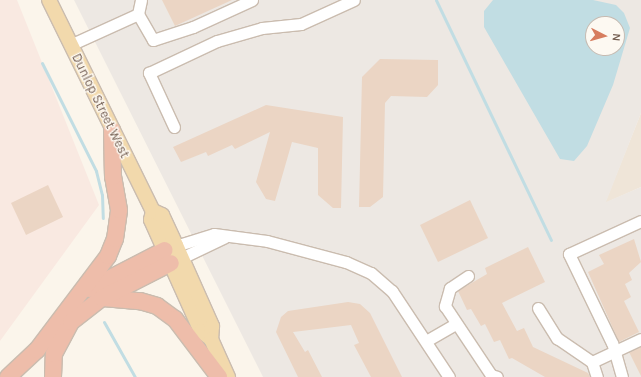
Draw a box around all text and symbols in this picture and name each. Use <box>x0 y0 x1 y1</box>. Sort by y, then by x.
north arrow <box>585 16 625 56</box>
text: N <box>610 33 623 42</box>
street label: Dunlop Street West <box>68 51 132 161</box>

